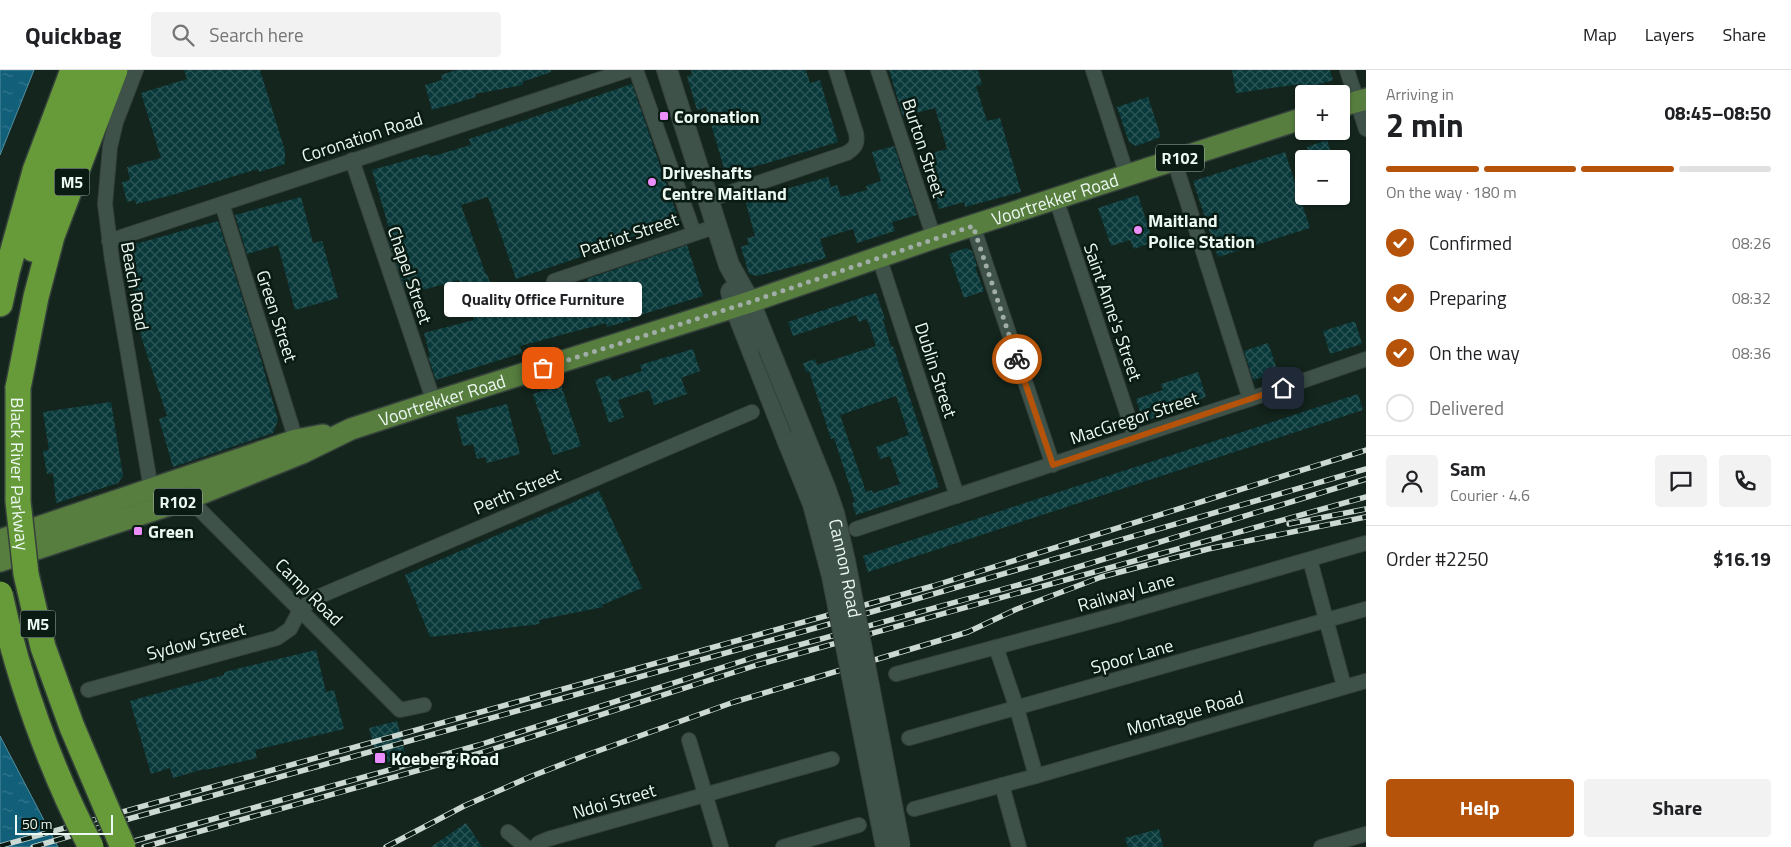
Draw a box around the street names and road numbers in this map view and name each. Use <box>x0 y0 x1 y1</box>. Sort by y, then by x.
street label: Burton Street <box>895 95 953 202</box>
street label: Coronation Road <box>298 105 426 169</box>
road number: R102 <box>1156 145 1204 172</box>
street label: Voortrekker Road <box>988 166 1122 232</box>
road number: M5 <box>54 168 90 195</box>
street label: Patriot Street <box>576 205 682 264</box>
street label: Chapel Street <box>381 223 440 328</box>
street label: Beach Road <box>114 240 156 332</box>
street label: Saint Anne's Street <box>1077 240 1149 385</box>
street label: Green Street <box>249 266 305 366</box>
street label: Dublin Street <box>908 319 964 422</box>
street label: Voortrekker Road <box>375 367 509 433</box>
street label: MacGregor Street <box>1066 384 1202 451</box>
street label: Black River Parkway <box>5 397 37 552</box>
street label: Perth Street <box>469 460 565 521</box>
road number: R102 <box>154 488 202 516</box>
street label: Cannon Road <box>822 516 869 620</box>
street label: Camp Road <box>269 552 349 632</box>
street label: Railway Lane <box>1074 565 1178 619</box>
road number: M5 <box>20 610 56 638</box>
street label: Sydow Street <box>144 615 249 667</box>
street label: Spoor Lane <box>1088 631 1176 681</box>
street label: Montague Road <box>1123 683 1247 743</box>
street label: Ndoi Street <box>569 776 659 826</box>

